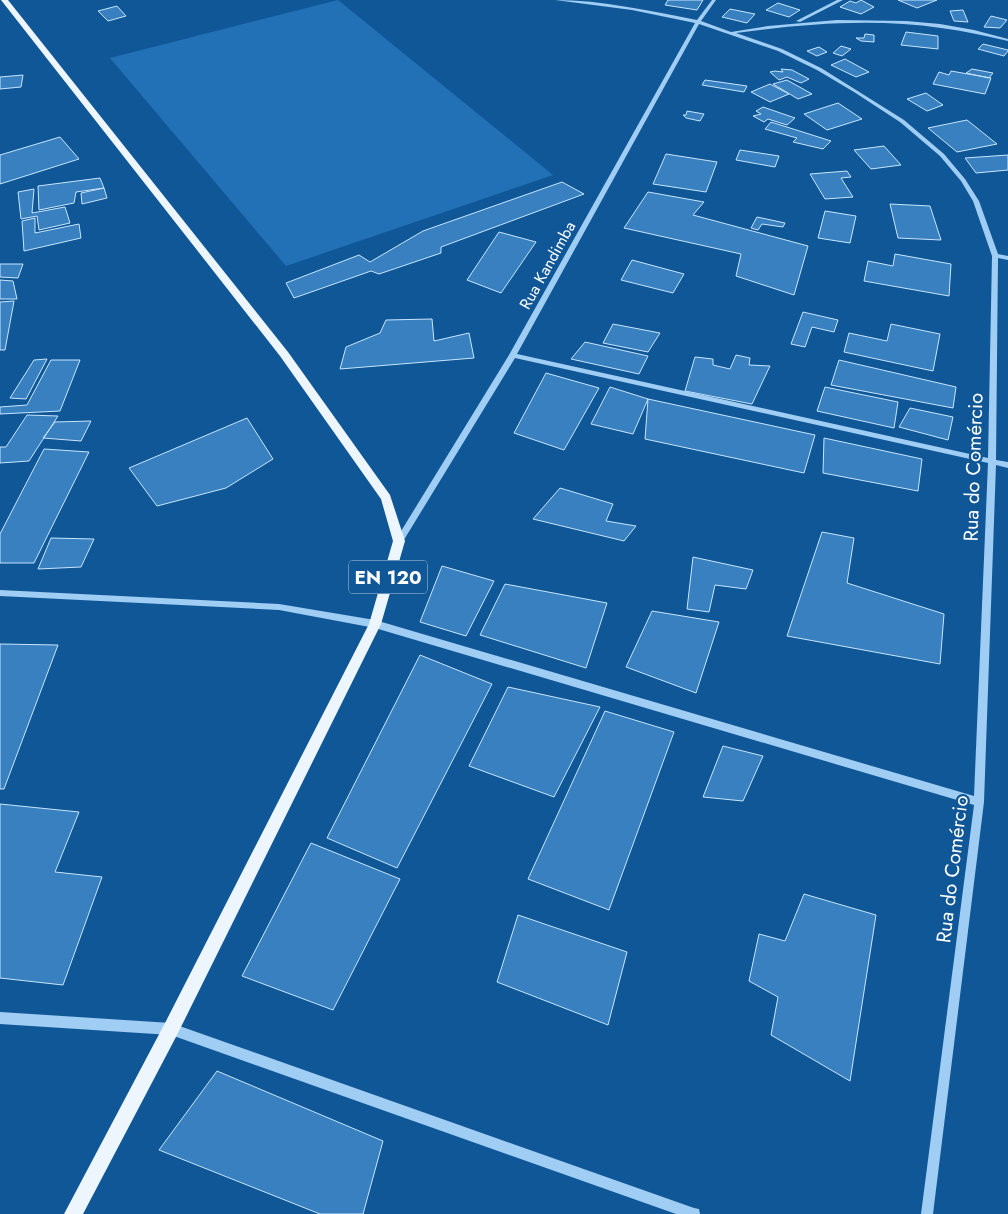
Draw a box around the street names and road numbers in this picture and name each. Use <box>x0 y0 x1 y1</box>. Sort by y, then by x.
street label: Rua Kandimba <box>514 217 581 313</box>
street label: Rua do Comércio <box>956 392 991 542</box>
road number: EN 120 <box>349 560 427 594</box>
street label: Rua do Comércio <box>929 794 976 944</box>

